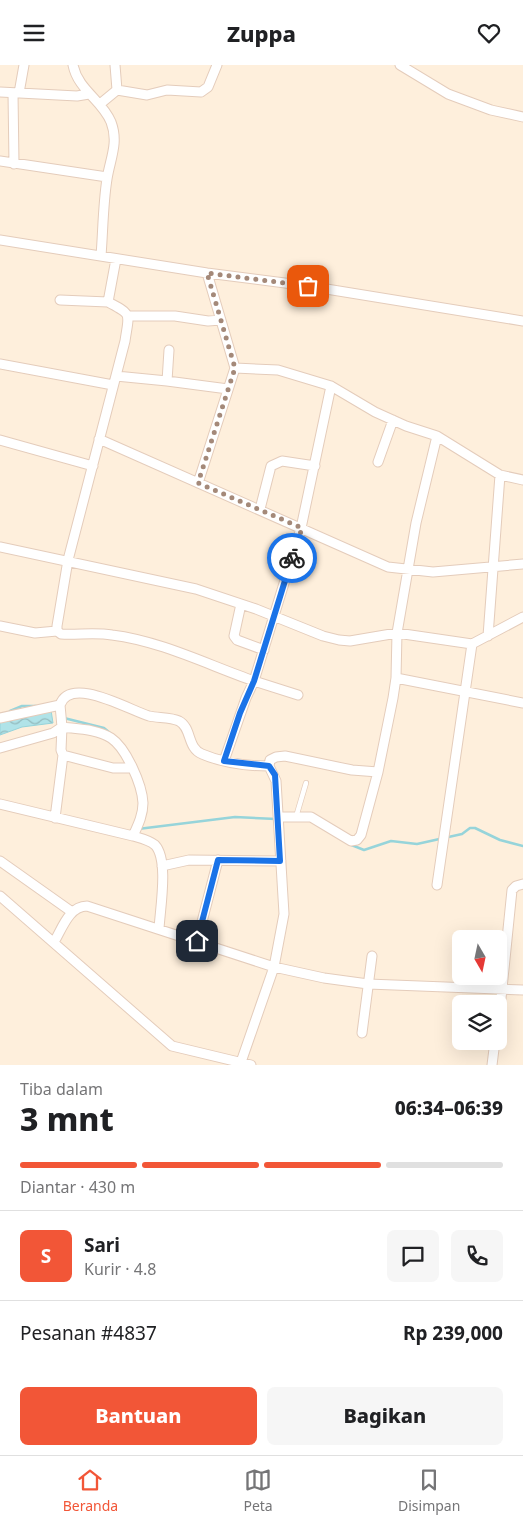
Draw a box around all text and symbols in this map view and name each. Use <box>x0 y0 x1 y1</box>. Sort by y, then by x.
text: Zuppa <box>227 18 296 48</box>
icon: menu <box>20 19 48 47</box>
icon: heart <box>475 19 503 47</box>
pin <box>287 265 329 307</box>
icon: bag <box>294 272 322 300</box>
courier <box>267 533 317 583</box>
icon: bike <box>278 544 306 572</box>
pin <box>176 920 218 962</box>
icon: home <box>183 927 211 955</box>
north arrow <box>452 930 508 985</box>
map controls <box>452 930 507 1050</box>
button: layers <box>452 995 507 1050</box>
text: Tiba dalam <box>20 1078 103 1100</box>
text: 06:34–06:39 <box>395 1095 503 1121</box>
text: 3 mnt <box>20 1097 114 1140</box>
text: Diantar · 430 m <box>20 1176 135 1198</box>
button: chat <box>387 1230 439 1282</box>
button: phone <box>451 1230 503 1282</box>
text: Sari <box>84 1232 120 1258</box>
text: S <box>41 1243 51 1269</box>
text: Kurir · 4.8 <box>84 1258 156 1280</box>
text: Pesanan #4837 <box>20 1320 157 1346</box>
text: Rp 239,000 <box>403 1320 503 1346</box>
button: Bantuan <box>20 1387 257 1445</box>
button: Bagikan <box>267 1387 503 1445</box>
tab: Beranda <box>63 1466 118 1515</box>
tab: Peta <box>243 1466 273 1515</box>
tab: Disimpan <box>398 1466 460 1515</box>

